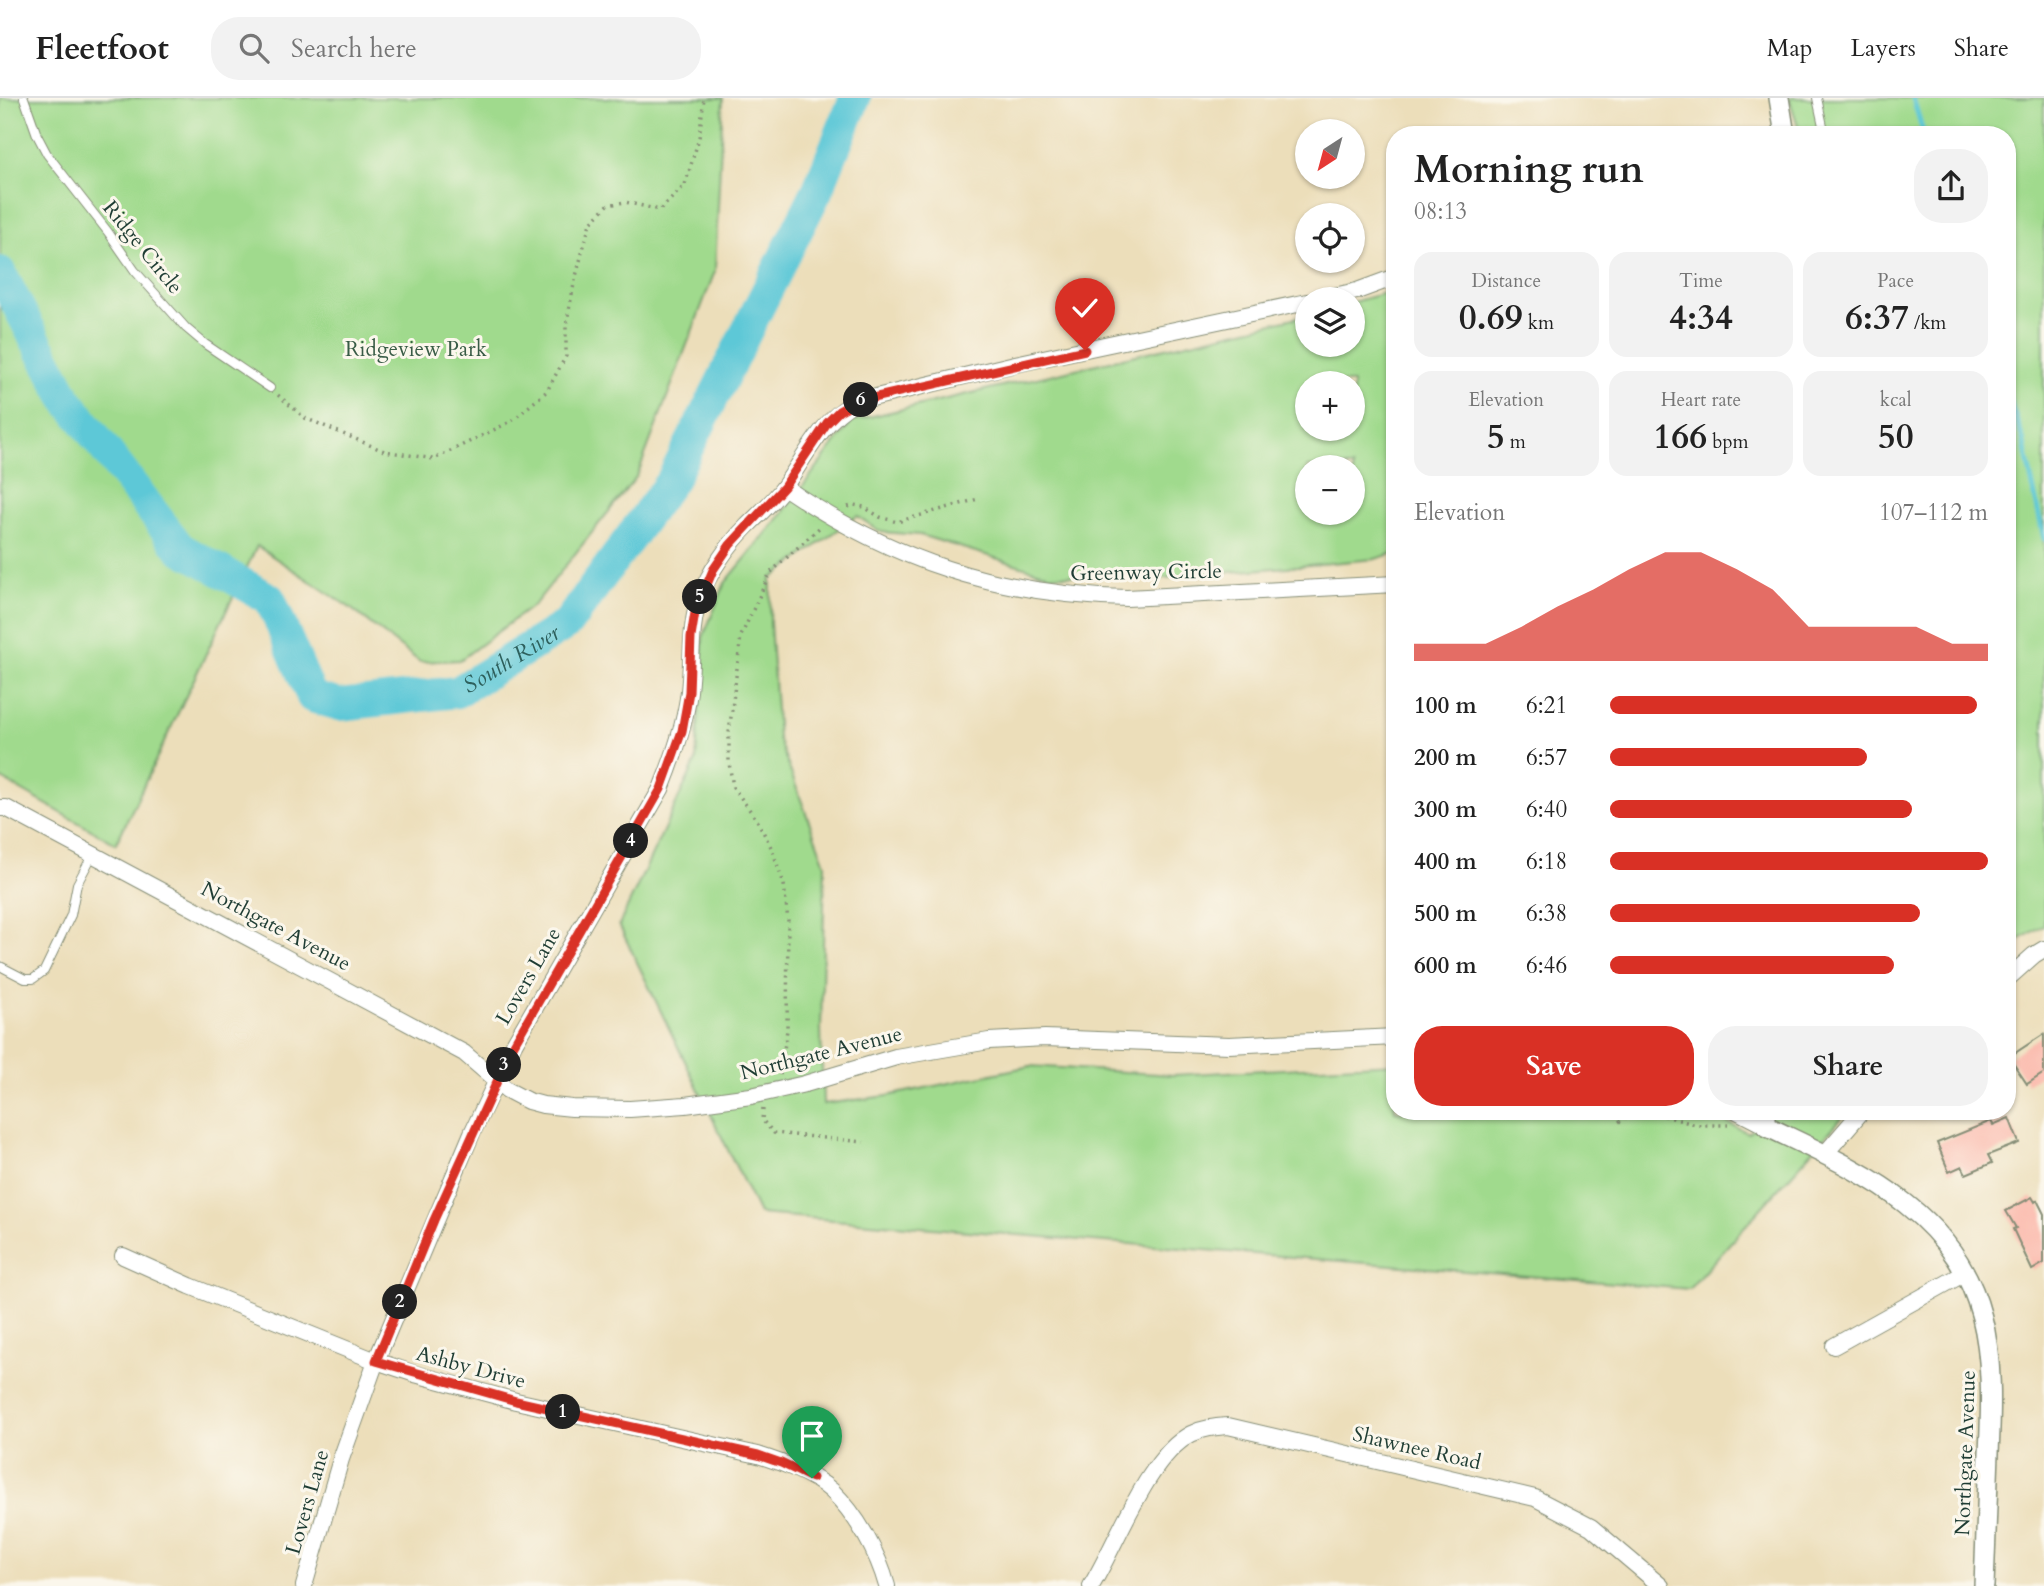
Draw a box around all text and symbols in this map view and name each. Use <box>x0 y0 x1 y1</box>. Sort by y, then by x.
search box <box>211 17 701 80</box>
text: Fleetfoot <box>35 26 169 71</box>
icon: search <box>235 29 273 67</box>
text: Search here <box>291 31 417 66</box>
text: Map <box>1767 32 1813 65</box>
text: Layers <box>1851 32 1916 65</box>
text: Share <box>1954 32 2009 65</box>
north arrow <box>1295 119 1365 189</box>
map controls <box>1295 119 1365 525</box>
text: Morning run <box>1414 144 1644 196</box>
button: share <box>1914 149 1988 223</box>
street label: Ridge Circle <box>96 194 189 300</box>
text: 08:13 <box>1414 196 1467 227</box>
button: locate <box>1295 203 1365 273</box>
text: Distance <box>1472 268 1541 294</box>
text: Time <box>1679 268 1723 294</box>
text: Pace <box>1877 268 1914 294</box>
pin <box>1055 278 1115 350</box>
button: layers <box>1295 287 1365 357</box>
icon: check <box>1066 289 1104 327</box>
text: 0.69 <box>1459 294 1523 342</box>
text: 4:34 <box>1669 294 1733 342</box>
text: 6:37 <box>1845 294 1909 342</box>
text: km <box>1523 310 1554 336</box>
text: /km <box>1909 310 1946 336</box>
park label: Ridgeview Park <box>345 335 488 364</box>
button: + <box>1295 371 1365 441</box>
pin: 6 <box>844 382 878 418</box>
text: 6 <box>856 386 865 412</box>
text: Elevation <box>1469 387 1544 413</box>
text: Heart rate <box>1661 387 1741 413</box>
text: kcal <box>1880 387 1912 413</box>
text: 5 <box>1487 413 1505 461</box>
text: 166 <box>1653 413 1707 461</box>
text: 50 <box>1878 413 1914 461</box>
text: m <box>1505 429 1526 455</box>
text: bpm <box>1707 429 1749 455</box>
button: − <box>1295 455 1365 525</box>
text: Elevation <box>1414 497 1505 528</box>
text: 107–112 m <box>1879 497 1988 528</box>
street label: Greenway Circle <box>1070 557 1222 588</box>
pin: 5 <box>682 580 718 614</box>
text: 5 <box>695 583 704 609</box>
water label: South River <box>457 616 567 701</box>
text: 100 m <box>1414 690 1477 721</box>
text: 6:21 <box>1526 690 1567 721</box>
text: 200 m <box>1414 742 1477 773</box>
text: 6:57 <box>1526 742 1567 773</box>
text: 300 m <box>1414 794 1477 825</box>
text: 6:40 <box>1526 794 1567 825</box>
pin: 4 <box>614 824 648 858</box>
text: 4 <box>626 827 635 853</box>
text: 400 m <box>1414 846 1477 877</box>
text: 6:18 <box>1526 846 1567 877</box>
street label: Northgate Avenue <box>196 875 356 978</box>
text: 500 m <box>1414 898 1477 929</box>
text: 6:38 <box>1526 898 1567 929</box>
street label: Lovers Lane <box>489 922 568 1030</box>
text: 600 m <box>1414 950 1477 981</box>
text: 6:46 <box>1526 950 1567 981</box>
street label: Northgate Avenue <box>737 1019 905 1088</box>
button: Save <box>1414 1026 1694 1106</box>
button: Share <box>1708 1026 1988 1106</box>
pin: 3 <box>486 1048 522 1082</box>
text: 3 <box>499 1051 508 1077</box>
pin: 2 <box>382 1284 418 1320</box>
text: 2 <box>395 1288 404 1314</box>
street label: Ashby Drive <box>413 1339 529 1396</box>
street label: Northgate Avenue <box>1948 1370 1983 1536</box>
pin: 1 <box>546 1394 580 1430</box>
text: 1 <box>558 1398 567 1424</box>
pin <box>782 1406 842 1478</box>
icon: arrive <box>793 1417 831 1455</box>
street label: Shawnee Road <box>1350 1420 1484 1477</box>
street label: Lovers Lane <box>279 1446 336 1558</box>

